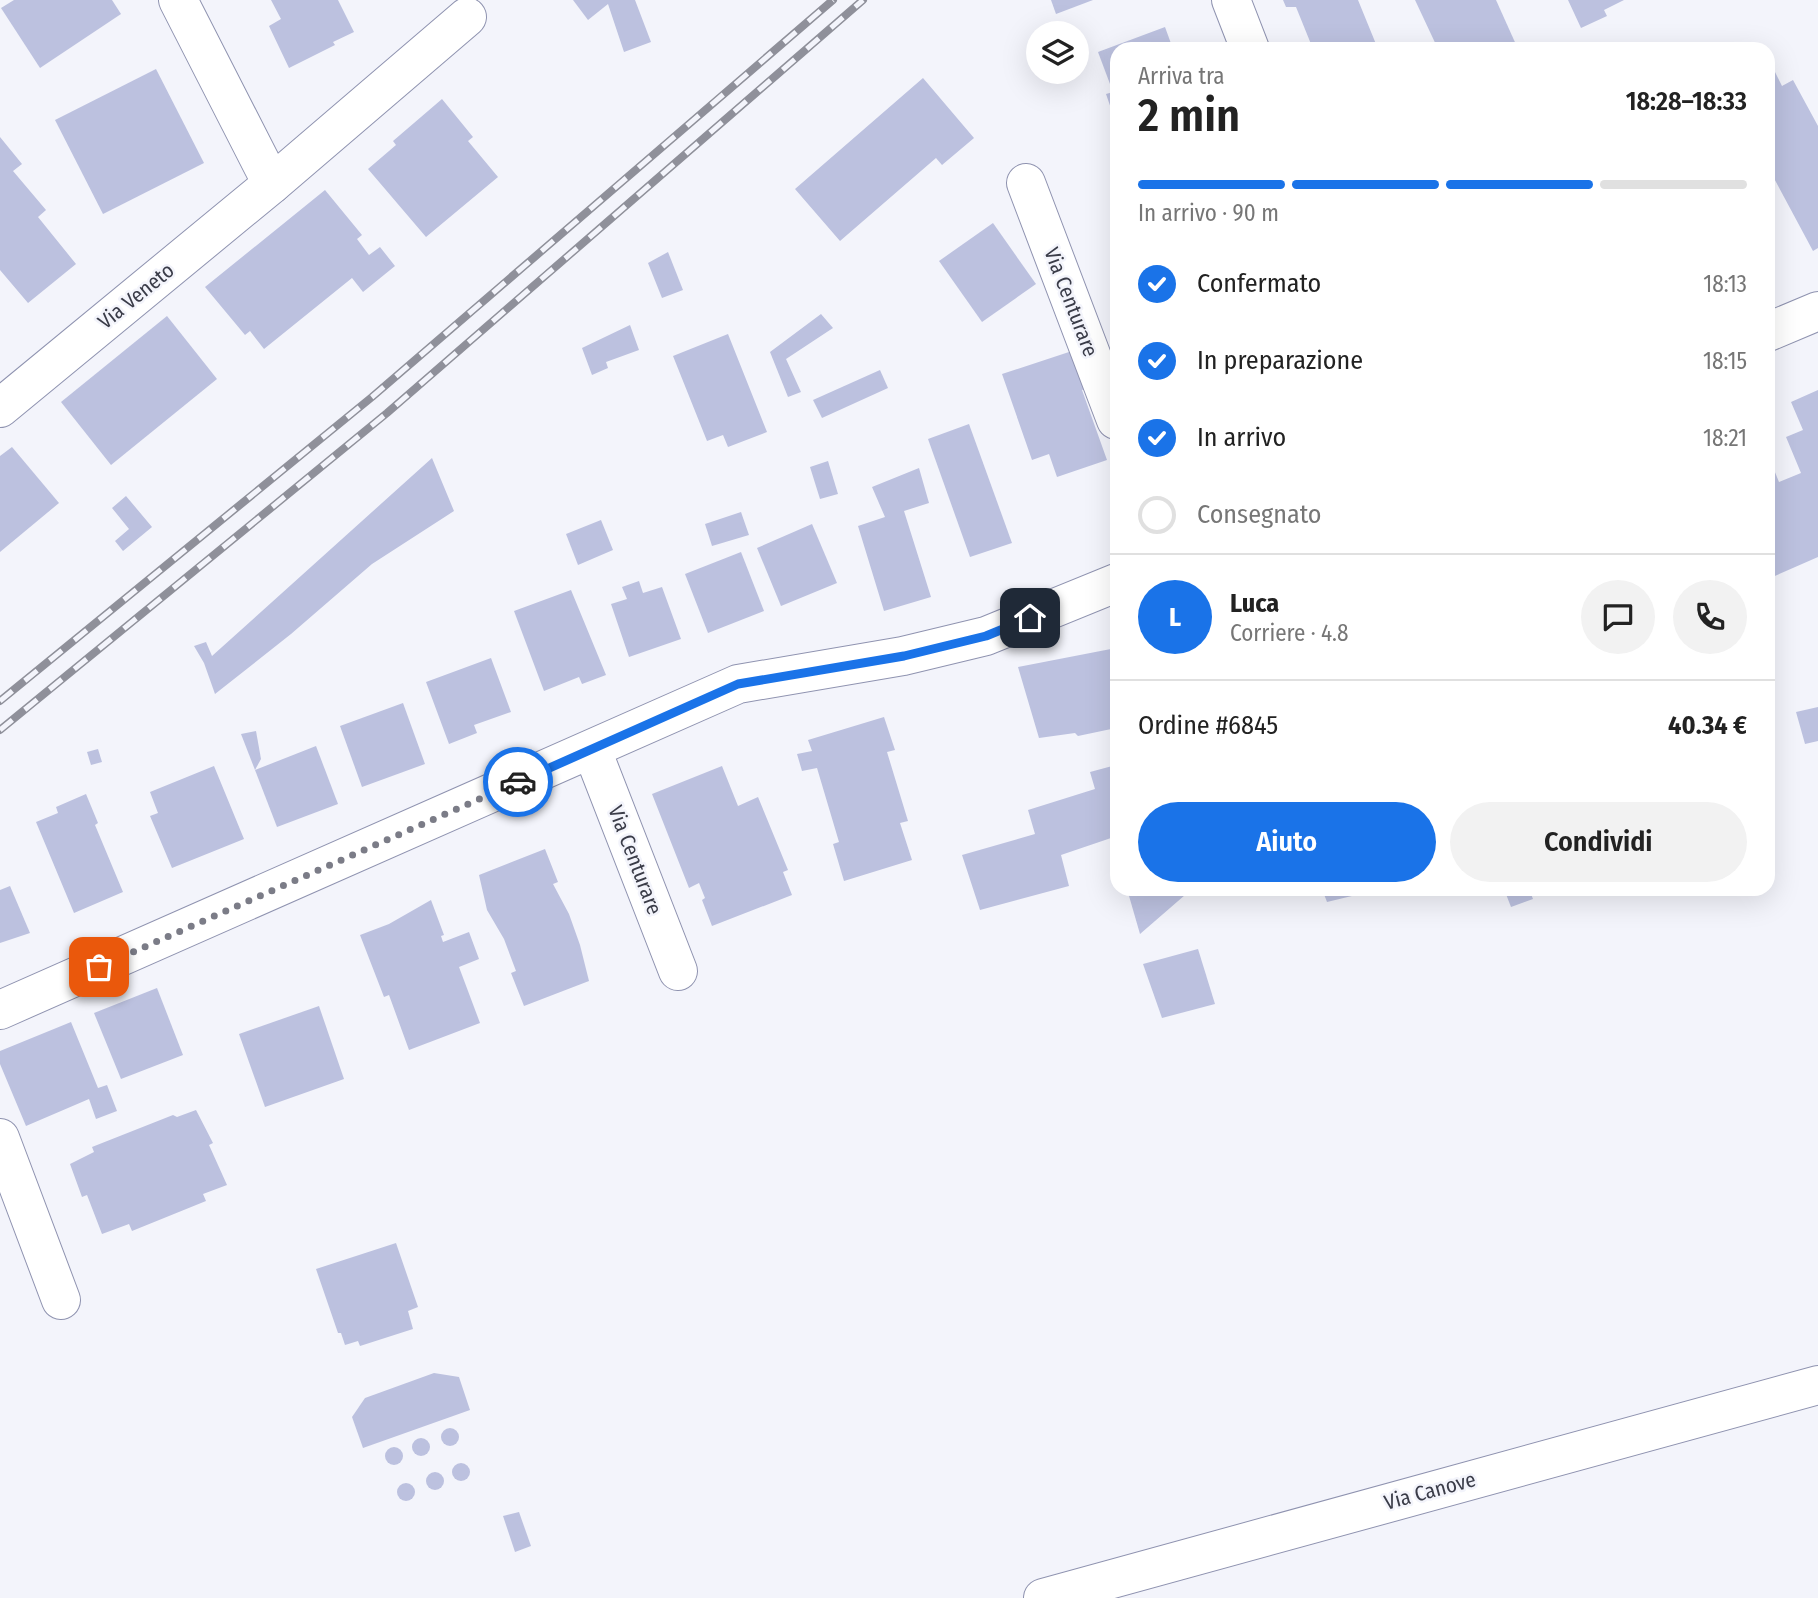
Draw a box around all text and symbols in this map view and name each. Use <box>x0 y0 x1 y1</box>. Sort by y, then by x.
map controls <box>1026 21 1089 84</box>
button: layers <box>1026 21 1089 84</box>
text: Arriva tra <box>1138 62 1225 90</box>
text: 18:28–18:33 <box>1626 86 1747 117</box>
text: 2 min <box>1138 88 1240 143</box>
text: In arrivo · 90 m <box>1138 199 1279 227</box>
street label: Via Centurare <box>1038 244 1104 360</box>
street label: Via Veneto <box>93 257 179 335</box>
icon: check <box>1138 265 1176 303</box>
text: Confermato <box>1197 268 1321 299</box>
text: 18:13 <box>1703 270 1747 298</box>
icon: check <box>1138 342 1176 380</box>
text: In preparazione <box>1197 345 1363 376</box>
text: 18:15 <box>1703 347 1747 375</box>
icon: check <box>1138 419 1176 457</box>
text: In arrivo <box>1197 422 1286 453</box>
text: 18:21 <box>1703 424 1747 452</box>
text: Consegnato <box>1197 499 1321 530</box>
button: chat <box>1581 580 1655 654</box>
button: phone <box>1673 580 1747 654</box>
pin <box>1000 588 1060 648</box>
text: Luca <box>1230 588 1279 619</box>
icon: home <box>1011 599 1049 637</box>
text: L <box>1169 602 1181 633</box>
text: Corriere · 4.8 <box>1230 619 1348 647</box>
text: Ordine #6845 <box>1138 710 1278 741</box>
text: 40.34 € <box>1668 710 1747 741</box>
courier <box>483 747 553 817</box>
icon: car <box>499 763 537 801</box>
street label: Via Centurare <box>602 802 668 918</box>
button: Aiuto <box>1138 802 1436 882</box>
button: Condividi <box>1450 802 1747 882</box>
pin <box>69 937 129 997</box>
icon: bag <box>80 948 118 986</box>
street label: Via Canove <box>1381 1466 1479 1516</box>

